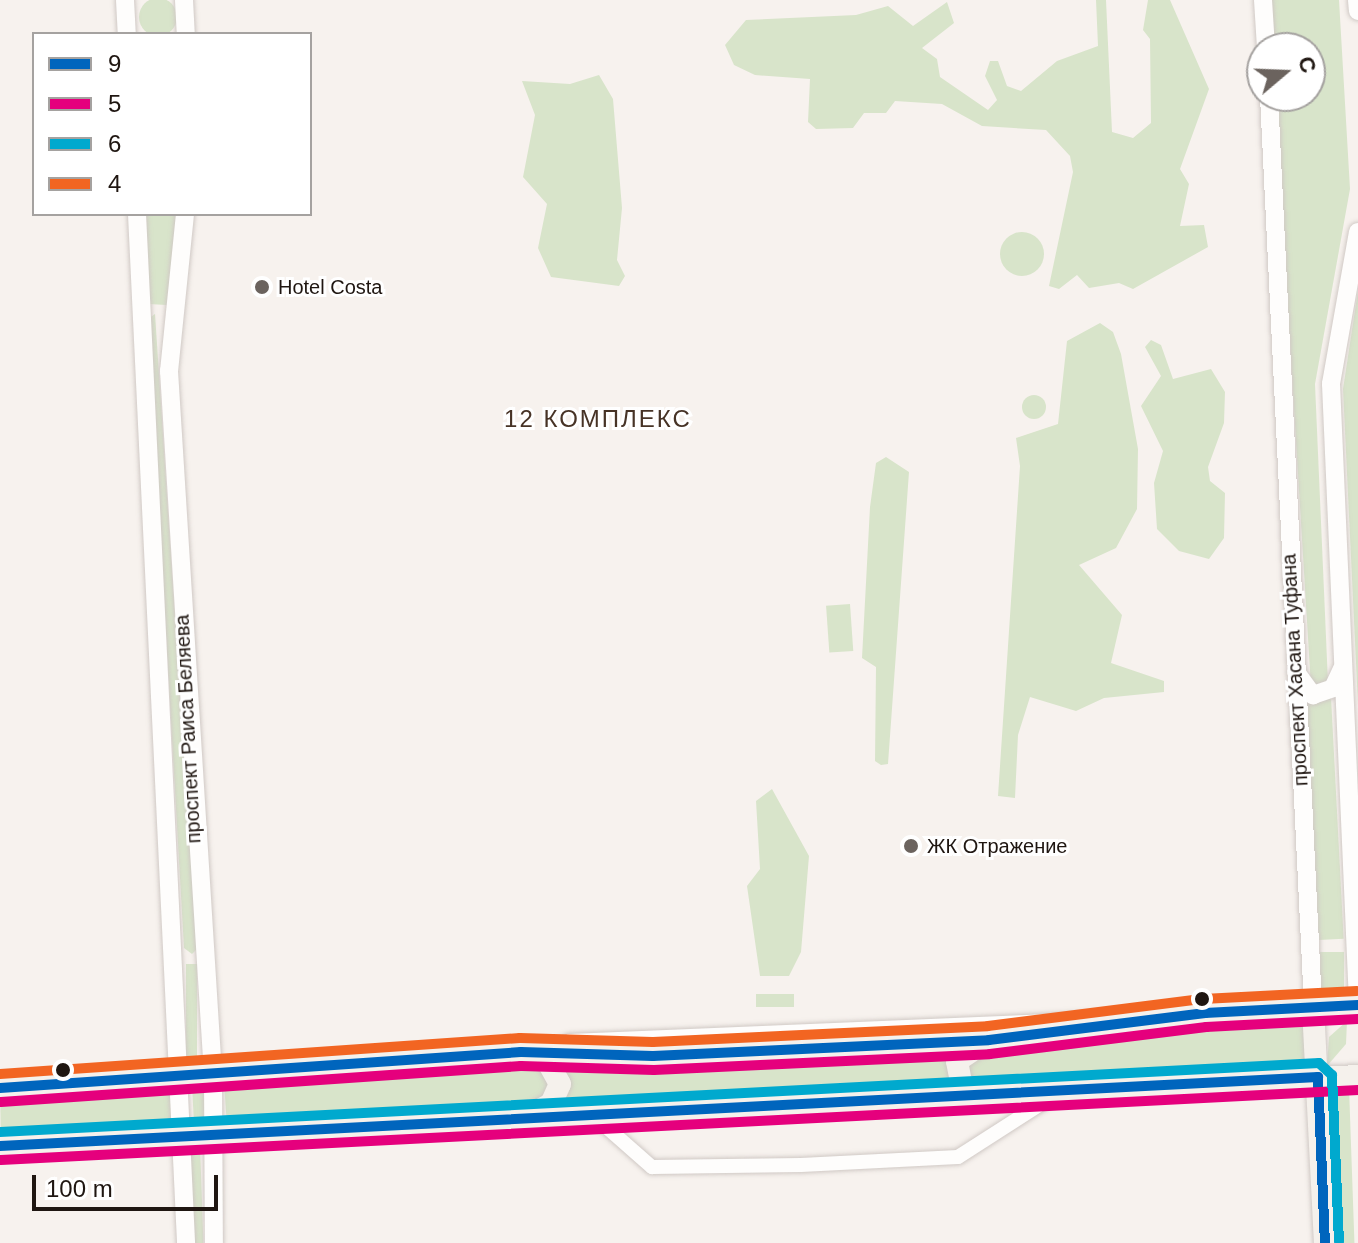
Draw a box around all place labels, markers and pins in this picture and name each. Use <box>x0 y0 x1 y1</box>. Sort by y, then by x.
place label: Hotel Costa <box>278 275 382 299</box>
marker: Hotel Costa <box>253 278 271 296</box>
place label: ЖК Отражение <box>927 834 1067 858</box>
marker: ЖК Отражение <box>902 837 920 855</box>
unlabelled marker <box>1194 991 1210 1007</box>
unlabelled marker <box>55 1062 71 1078</box>

